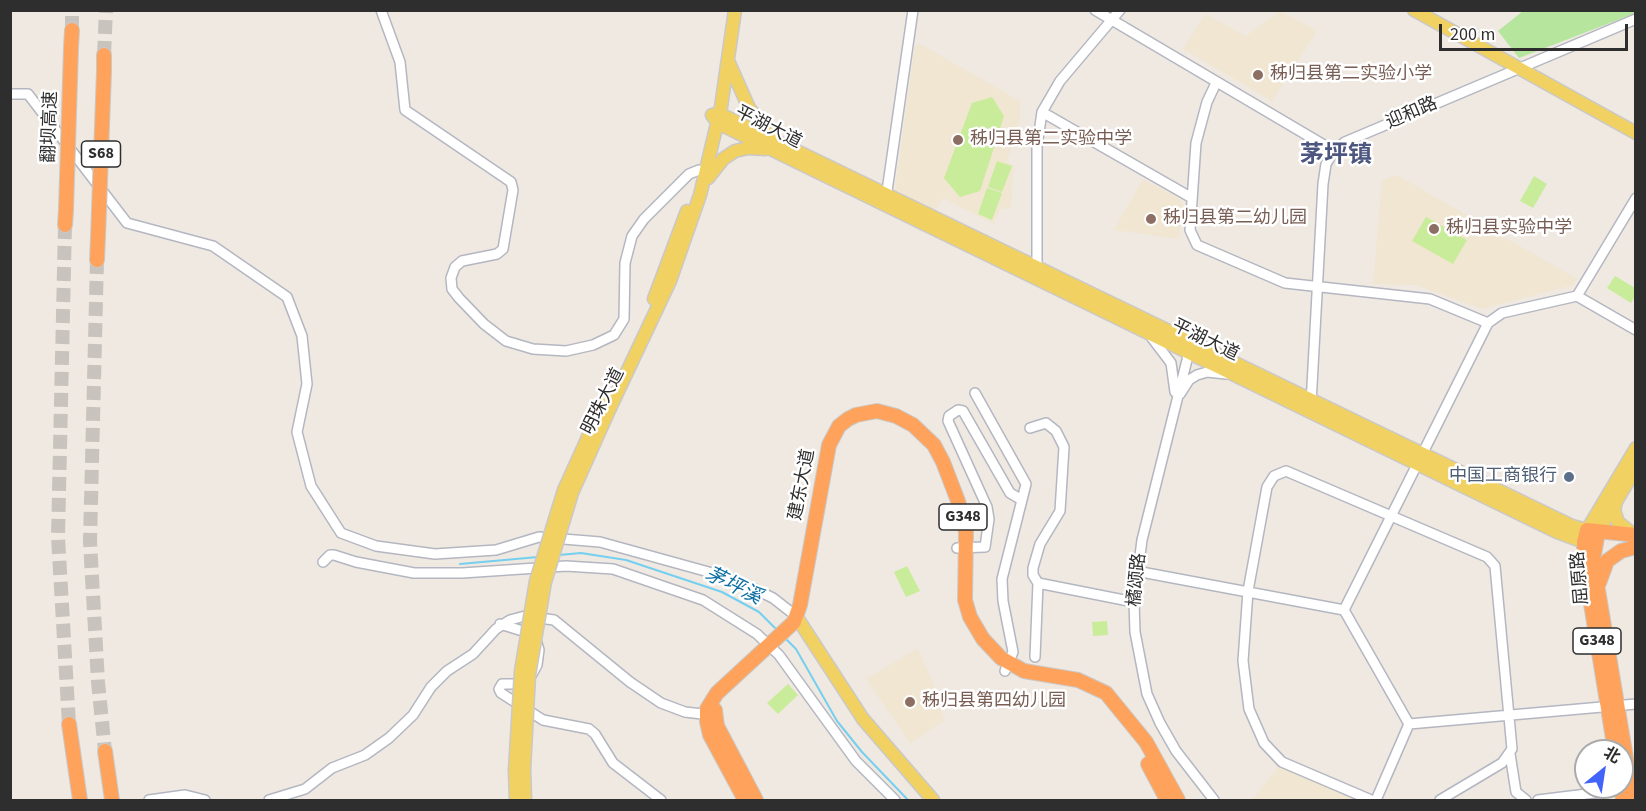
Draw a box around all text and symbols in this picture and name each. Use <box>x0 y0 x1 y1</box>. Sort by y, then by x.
scale bar <box>1442 12 1631 50</box>
text: 200 m <box>1450 22 1495 47</box>
place label: 秭归县第二实验小学 <box>1270 64 1432 86</box>
marker: 秭归县第二实验小学 <box>1251 68 1265 82</box>
street label: 翻坝高速 <box>39 91 63 163</box>
street label: 迎和路 <box>1383 94 1441 134</box>
street label: 平湖大道 <box>731 102 805 154</box>
place label: 秭归县第二实验中学 <box>970 129 1132 151</box>
marker: 秭归县第二实验中学 <box>951 133 965 147</box>
road number: S68 <box>82 141 120 167</box>
district label: 茅坪镇 <box>1300 143 1372 171</box>
place label: 秭归县第二幼儿园 <box>1163 208 1307 230</box>
marker: 秭归县第二幼儿园 <box>1144 212 1158 226</box>
place label: 秭归县实验中学 <box>1446 218 1572 240</box>
marker: 秭归县实验中学 <box>1427 222 1441 236</box>
street label: 平湖大道 <box>1168 316 1242 366</box>
street label: 明珠大道 <box>578 365 630 439</box>
street label: 建东大道 <box>786 448 820 522</box>
place label: 中国工商银行 <box>1449 466 1557 488</box>
marker: 中国工商银行 <box>1562 470 1576 484</box>
road number: G348 <box>939 504 987 530</box>
street label: 屈原路 <box>1568 550 1594 606</box>
street label: 橘颂路 <box>1124 552 1152 608</box>
water label: 茅坪溪 <box>701 563 765 611</box>
road number: G348 <box>1573 628 1621 654</box>
place label: 秭归县第四幼儿园 <box>922 691 1066 713</box>
marker: 秭归县第四幼儿园 <box>903 695 917 709</box>
north arrow <box>1574 739 1634 799</box>
text: 北 <box>1600 742 1624 769</box>

